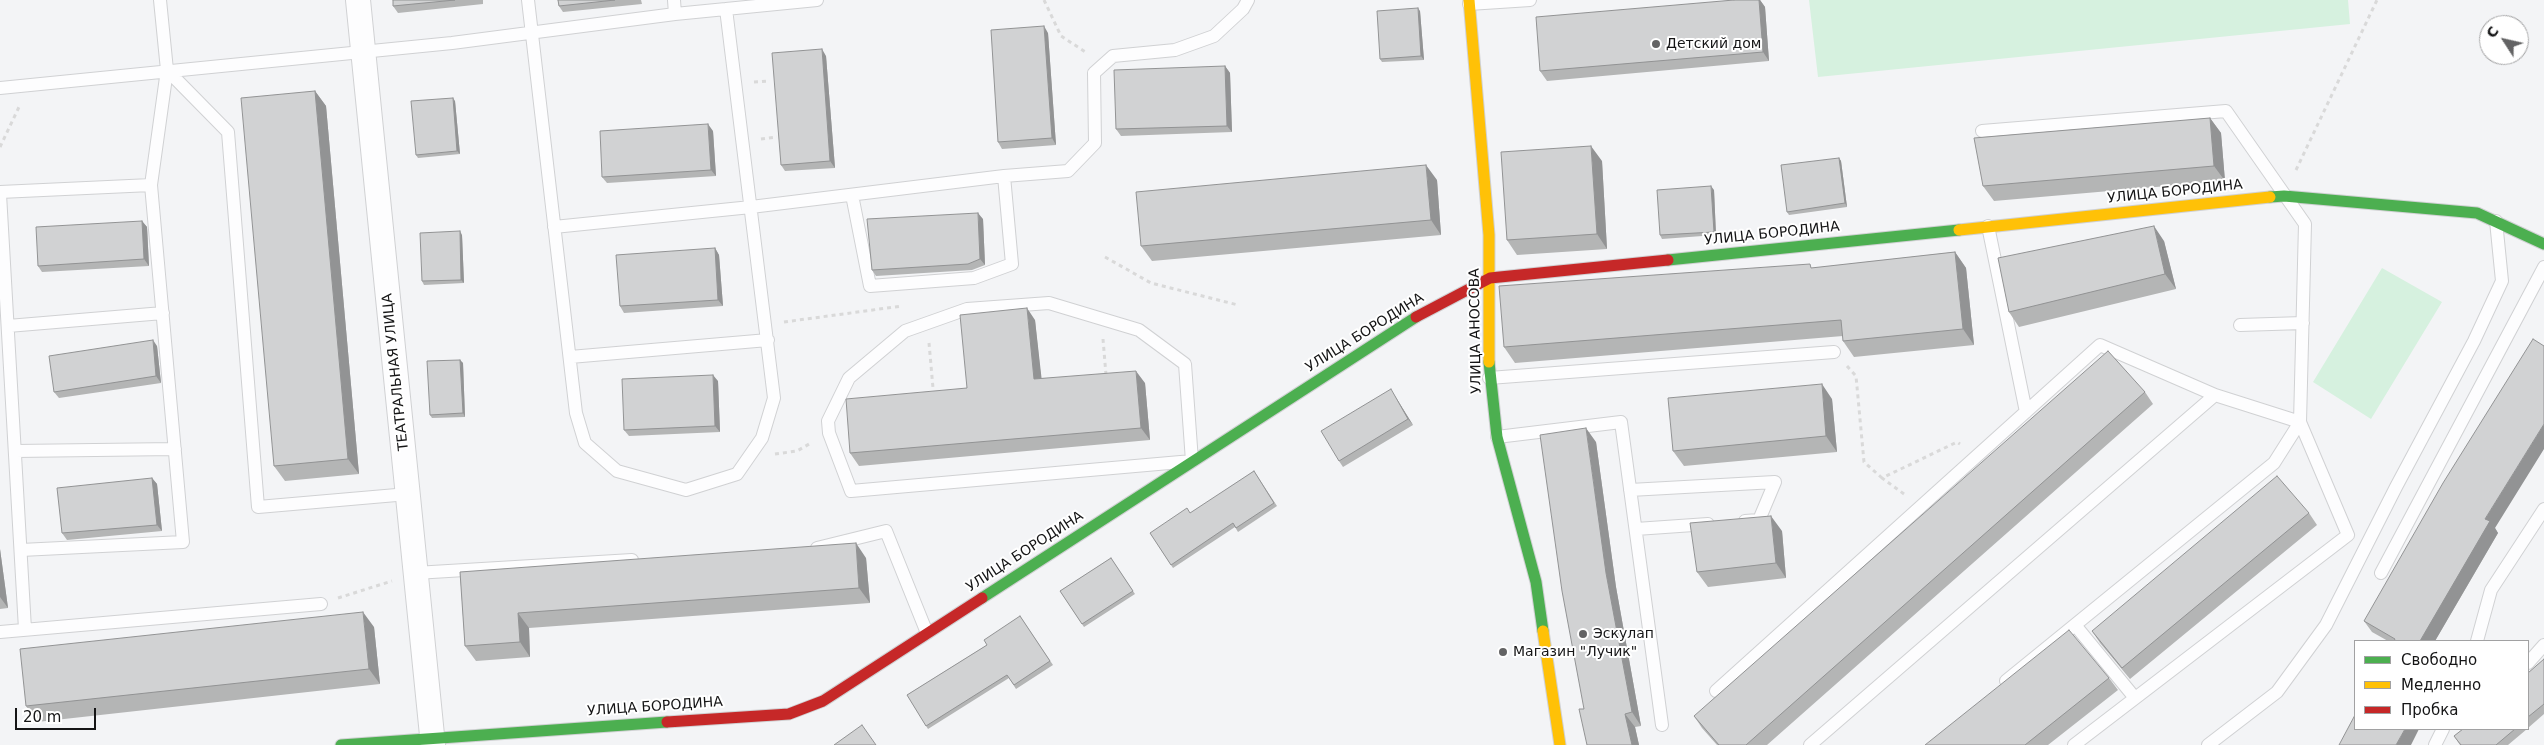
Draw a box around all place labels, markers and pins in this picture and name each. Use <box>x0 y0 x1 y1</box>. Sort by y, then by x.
place label: Детский дом <box>1666 36 1761 52</box>
marker: Детский дом <box>1650 38 1662 50</box>
place label: Эскулап <box>1593 626 1654 642</box>
marker: Эскулап <box>1577 628 1589 640</box>
place label: Магазин "Лучик" <box>1513 644 1637 660</box>
marker: Магазин "Лучик" <box>1497 646 1509 658</box>

